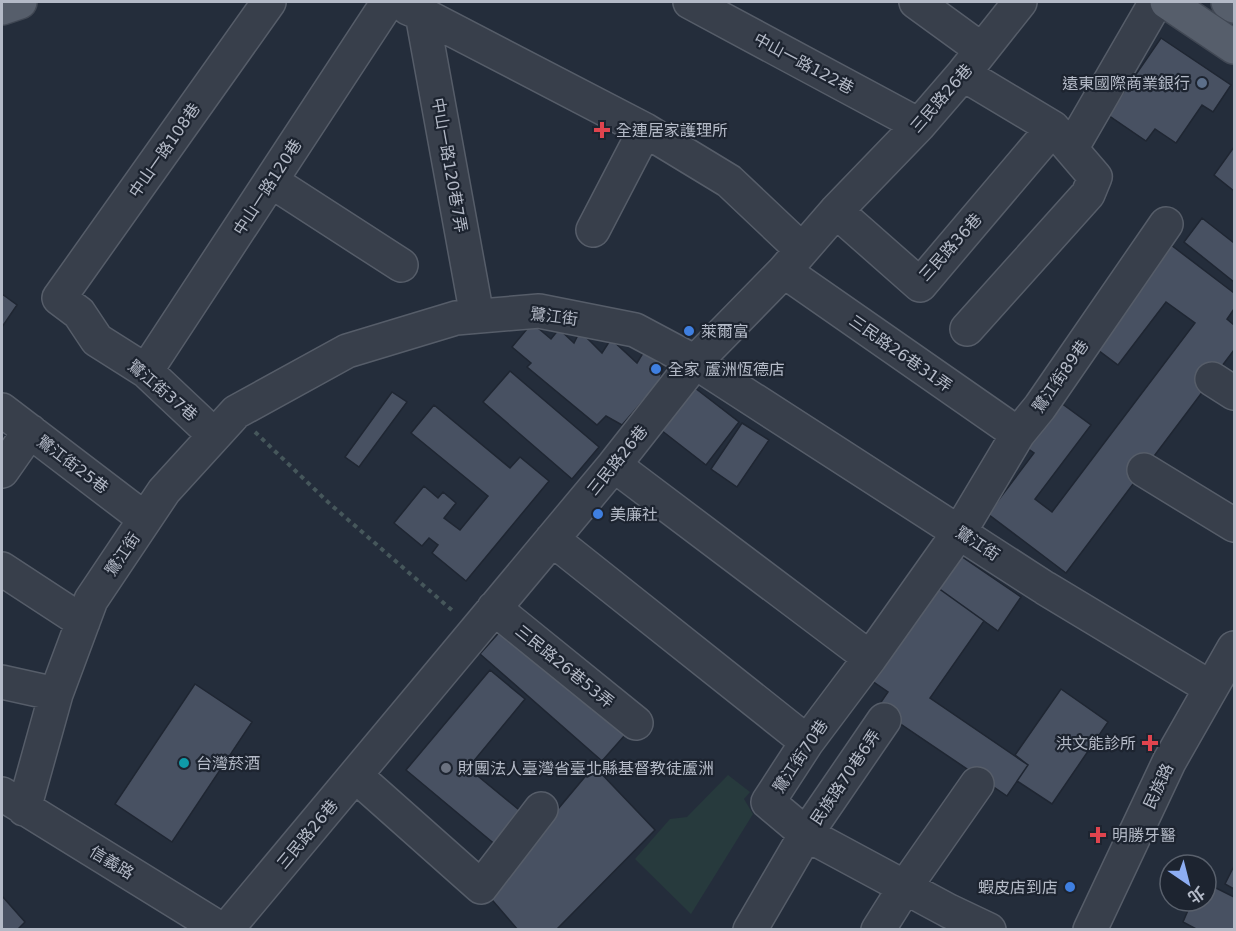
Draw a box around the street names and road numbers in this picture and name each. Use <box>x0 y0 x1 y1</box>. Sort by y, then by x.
street label: 中山一路122巷 <box>751 29 857 98</box>
street label: 三民路26巷 <box>907 60 976 136</box>
street label: 中山一路120巷7弄 <box>428 96 471 234</box>
street label: 中山一路108巷 <box>125 100 204 201</box>
street label: 中山一路120巷 <box>229 136 305 239</box>
street label: 三民路36巷 <box>915 210 986 285</box>
street label: 鷺江街 <box>529 304 579 329</box>
street label: 三民路26巷31弄 <box>846 311 956 396</box>
street label: 鷺江街89巷 <box>1028 336 1092 416</box>
street label: 鷺江街37巷 <box>124 356 201 425</box>
street label: 三民路26巷 <box>583 422 651 499</box>
street label: 鷺江街25巷 <box>33 431 112 497</box>
street label: 鷺江街 <box>952 522 1003 564</box>
street label: 鷺江街 <box>101 529 144 579</box>
street label: 三民路26巷53弄 <box>512 621 618 712</box>
street label: 鷺江街70巷 <box>769 716 832 797</box>
street label: 民族路70巷6弄 <box>807 726 884 828</box>
street label: 民族路 <box>1140 760 1177 812</box>
street label: 三民路26巷 <box>273 796 342 873</box>
street label: 信義路 <box>86 842 137 883</box>

